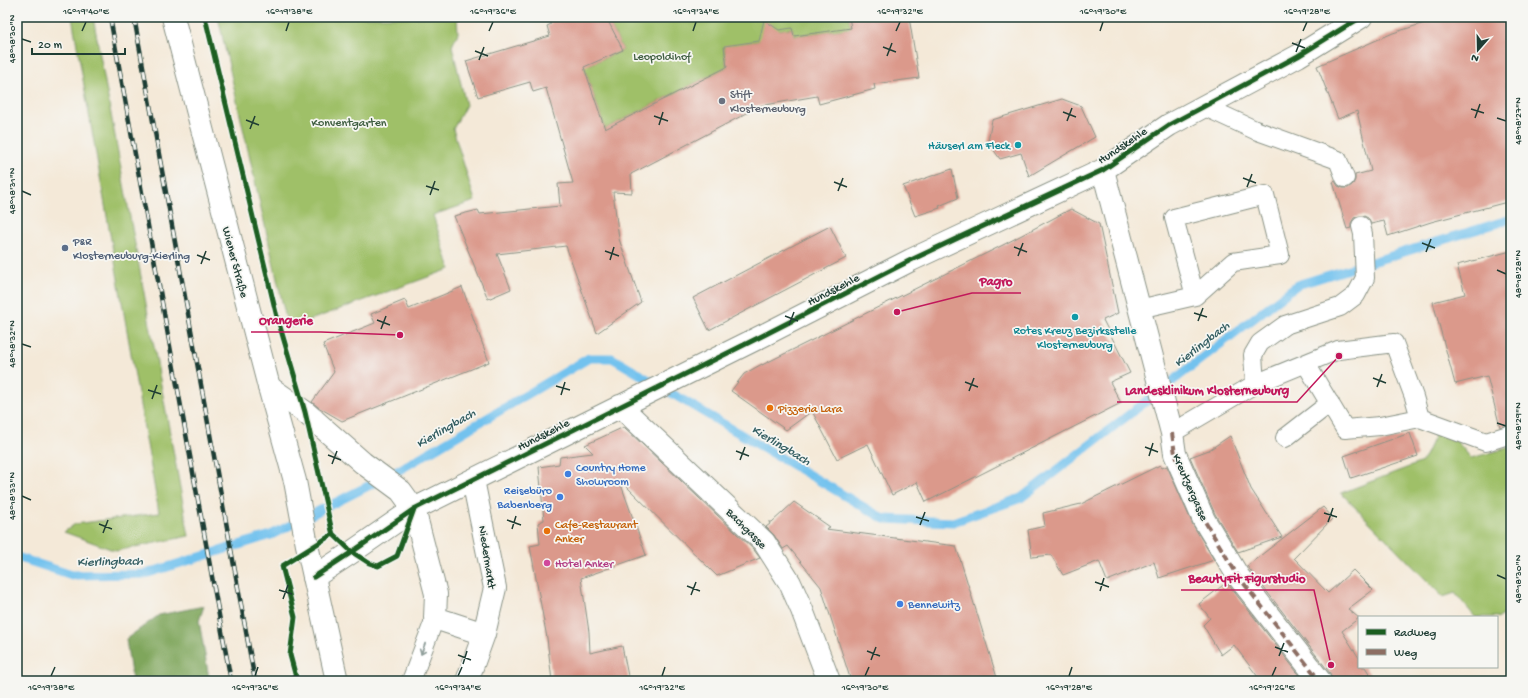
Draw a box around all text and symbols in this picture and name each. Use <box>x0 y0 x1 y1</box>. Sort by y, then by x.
text: 16°19'40"E <box>62 6 110 18</box>
text: 16°19'38"E <box>265 6 313 18</box>
text: 16°19'36"E <box>469 6 517 18</box>
text: 16°19'34"E <box>672 6 720 18</box>
text: 16°19'32"E <box>876 6 924 18</box>
text: 16°19'30"E <box>1079 6 1127 18</box>
text: 16°19'28"E <box>1283 6 1331 18</box>
text: 48°18'30"N <box>7 14 19 63</box>
scale bar <box>32 30 125 56</box>
north arrow <box>1458 30 1498 70</box>
text: 20 m <box>38 39 63 53</box>
park label: Leopoldihof <box>633 51 692 65</box>
text: N <box>1470 51 1481 64</box>
place label: Stift Klosterneuburg <box>730 89 806 117</box>
marker: Stift Klosterneuburg <box>717 96 727 106</box>
text: 48°18'27"N <box>1513 97 1525 145</box>
park label: Konventgarten <box>311 117 387 131</box>
street label: Hundskehle <box>1096 125 1151 168</box>
place label: Häuserl am Fleck <box>928 140 1012 154</box>
marker: Häuserl am Fleck <box>1013 140 1023 150</box>
text: 48°18'31"N <box>7 167 19 214</box>
street label: Wiener Straße <box>218 226 250 300</box>
place label: P&R Klosterneuburg-Kierling <box>72 236 190 264</box>
marker: P&R Klosterneuburg-Kierling <box>60 243 70 253</box>
text: 48°18'28"N <box>1513 250 1525 298</box>
callout: Pagro <box>972 268 1021 293</box>
street label: Hundskehle <box>806 271 863 310</box>
text: Pagro <box>978 275 1013 290</box>
callout: Orangerie <box>251 307 321 332</box>
marker: Rotes Kreuz Bezirksstelle Klosterneuburg <box>1070 312 1080 322</box>
text: Orangerie <box>259 314 314 329</box>
water label: Kierlingbach <box>1172 318 1234 371</box>
text: 48°18'32"N <box>7 320 19 368</box>
place label: Rotes Kreuz Bezirksstelle Klosterneuburg <box>1014 325 1137 353</box>
callout: Landesklinikum Klosterneuburg <box>1117 377 1297 402</box>
text: Landesklinikum Klosterneuburg <box>1125 384 1290 399</box>
text: 48°18'29"N <box>1513 402 1525 450</box>
marker: Pizzeria Lara <box>765 403 775 413</box>
place label: Pizzeria Lara <box>777 403 843 417</box>
water label: Kierlingbach <box>414 406 479 452</box>
street label: Hundskehle <box>516 416 573 455</box>
water label: Kierlingbach <box>749 423 814 470</box>
street label: Kreutzergasse <box>1168 452 1211 524</box>
place label: Country Home Showroom <box>576 462 647 490</box>
marker: Country Home Showroom <box>563 469 573 479</box>
text: 48°18'33"N <box>7 472 19 520</box>
place label: Reisebüro Babenberg <box>496 485 552 513</box>
marker: Reisebüro Babenberg <box>555 492 565 502</box>
street label: Bachgasse <box>722 505 769 553</box>
place label: Cafe-Restaurant Anker <box>555 519 639 547</box>
street label: Niedermarkt <box>474 525 498 591</box>
marker: Cafe-Restaurant Anker <box>542 526 552 536</box>
water label: Kierlingbach <box>77 554 144 571</box>
text: 48°18'30"N <box>1513 554 1525 603</box>
marker: Hotel Anker <box>542 558 552 568</box>
place label: Hotel Anker <box>555 558 615 572</box>
callout: BeautyFit Figurstudio <box>1181 565 1314 590</box>
text: BeautyFit Figurstudio <box>1187 572 1306 587</box>
marker: Bennewitz <box>895 599 905 609</box>
place label: Bennewitz <box>907 599 961 613</box>
legend <box>1358 616 1498 668</box>
text: Radweg <box>1394 627 1436 641</box>
one-way arrow <box>419 643 427 655</box>
text: Weg <box>1394 647 1417 661</box>
text: 16°19'38"E <box>27 682 75 694</box>
text: 16°19'36"E <box>231 682 279 694</box>
text: 16°19'34"E <box>434 682 482 694</box>
text: 16°19'32"E <box>638 682 686 694</box>
text: 16°19'30"E <box>841 682 889 694</box>
text: 16°19'28"E <box>1045 682 1093 694</box>
text: 16°19'26"E <box>1248 682 1296 694</box>

